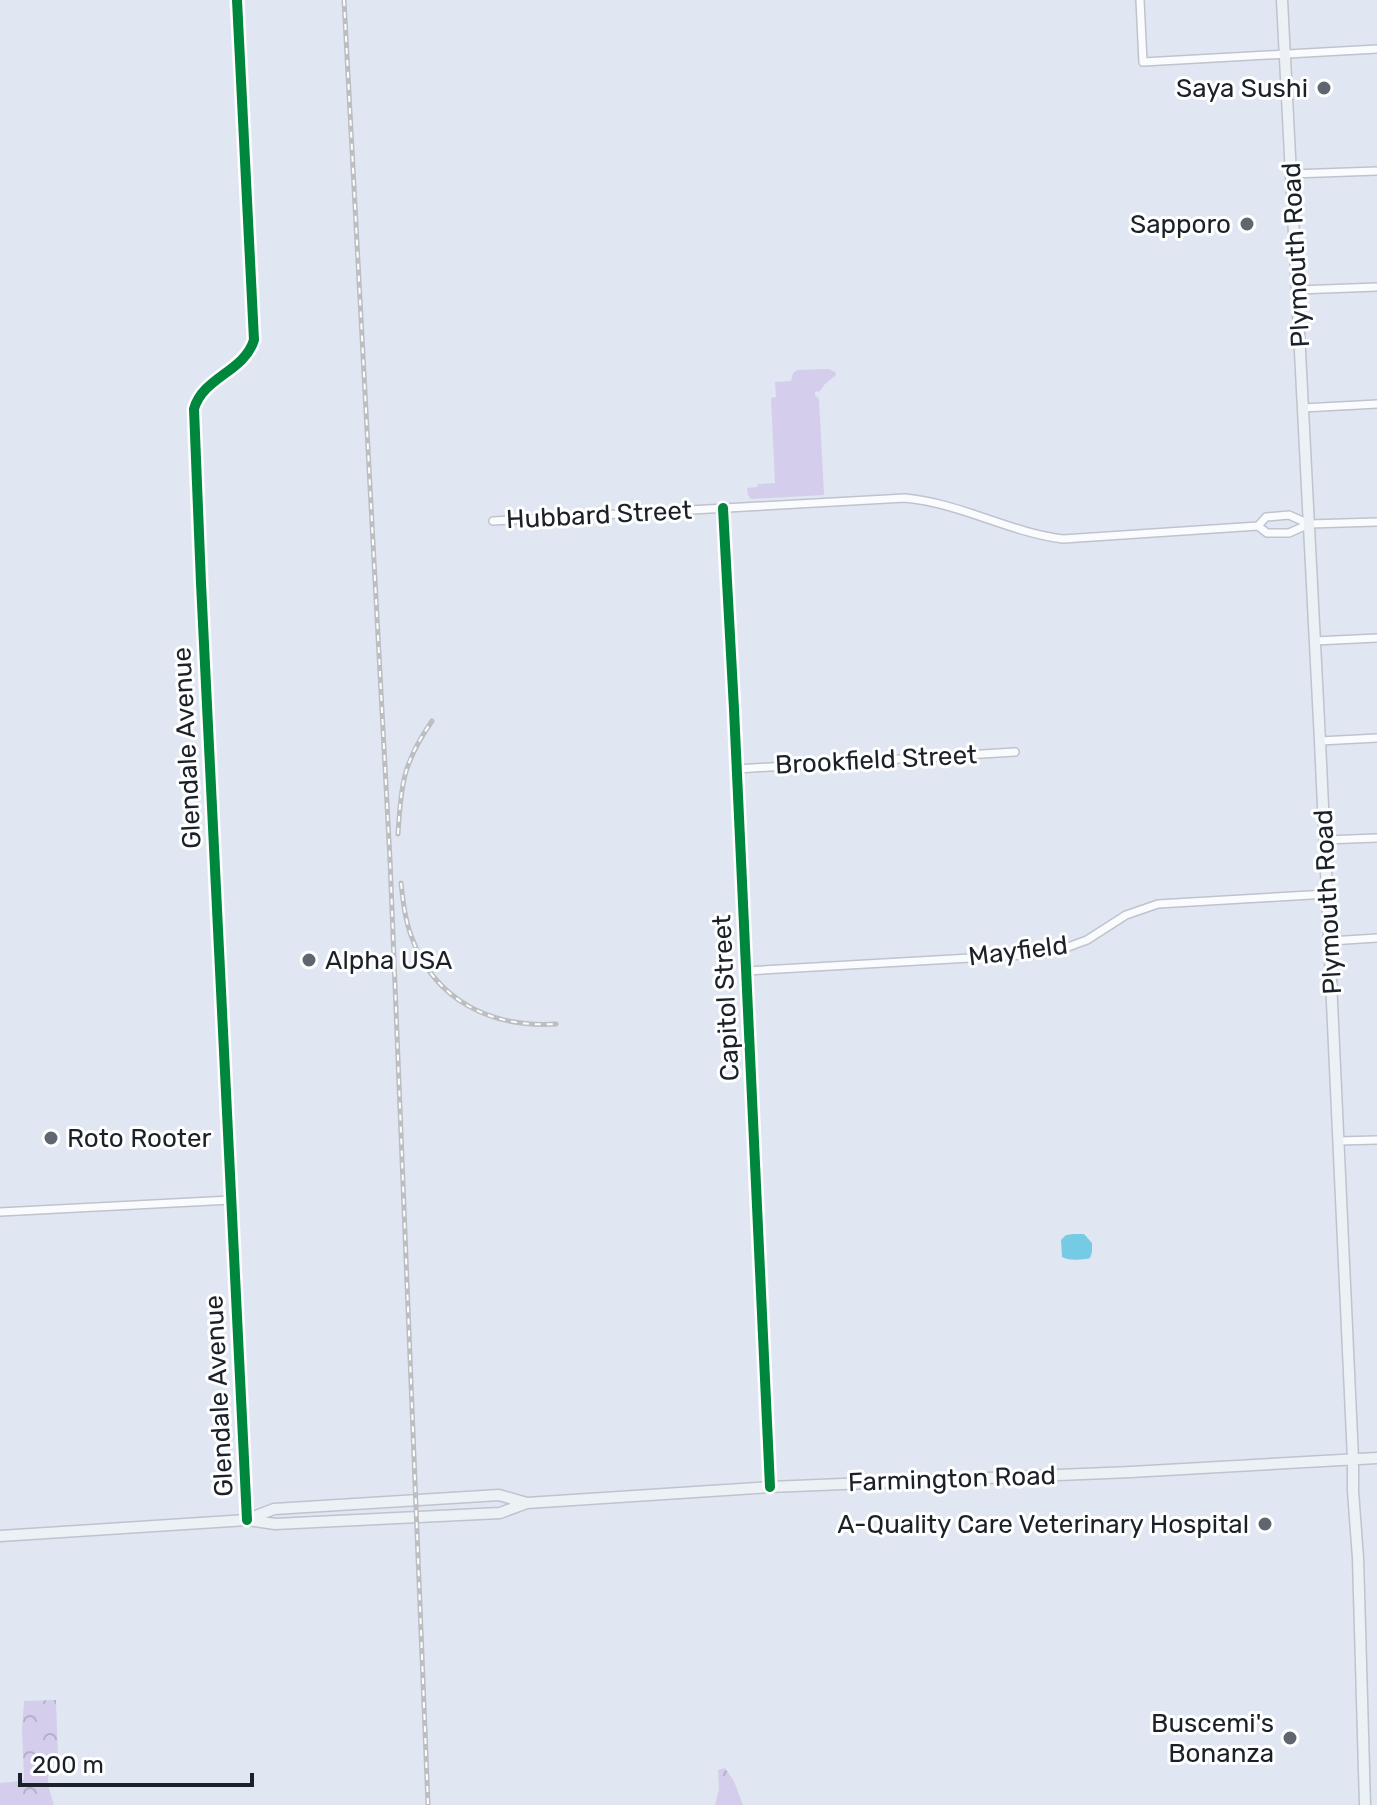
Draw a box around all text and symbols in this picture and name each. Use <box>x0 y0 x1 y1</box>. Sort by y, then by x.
place label: Saya Sushi <box>1176 73 1308 104</box>
marker: Saya Sushi <box>1315 79 1333 97</box>
street label: Plymouth Road <box>1276 162 1316 348</box>
place label: Sapporo <box>1130 209 1231 240</box>
marker: Sapporo <box>1238 215 1256 233</box>
street label: Hubbard Street <box>505 495 693 535</box>
street label: Glendale Avenue <box>166 646 208 850</box>
street label: Brookfield Street <box>774 739 978 781</box>
street label: Plymouth Road <box>1308 809 1348 995</box>
street label: Capitol Street <box>706 914 746 1082</box>
street label: Mayfield <box>967 930 1069 972</box>
place label: Alpha USA <box>325 945 452 976</box>
marker: Alpha USA <box>300 951 318 969</box>
place label: Roto Rooter <box>67 1123 211 1154</box>
marker: Roto Rooter <box>42 1129 60 1147</box>
street label: Glendale Avenue <box>198 1294 240 1498</box>
street label: Farmington Road <box>847 1460 1057 1498</box>
place label: A-Quality Care Veterinary Hospital <box>837 1509 1249 1540</box>
marker: A-Quality Care Veterinary Hospital <box>1256 1515 1274 1533</box>
place label: Buscemi's Bonanza <box>1151 1708 1274 1769</box>
marker: Buscemi's Bonanza <box>1281 1729 1299 1747</box>
scale bar <box>20 1737 252 1787</box>
text: 200 m <box>32 1751 104 1779</box>

